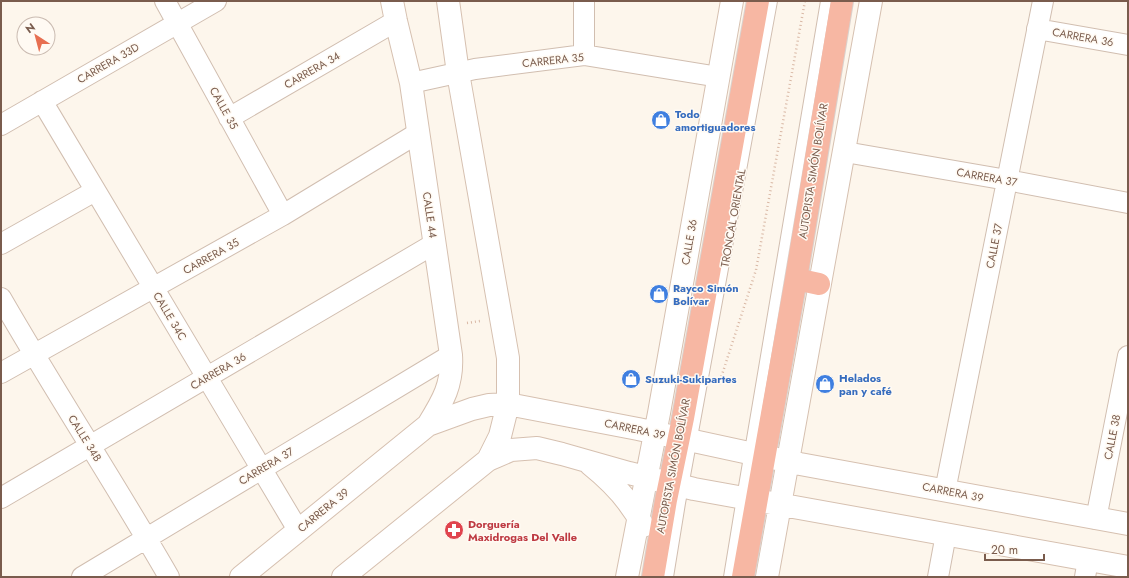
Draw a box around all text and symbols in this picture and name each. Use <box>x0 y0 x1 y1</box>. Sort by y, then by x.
north arrow <box>16 16 56 56</box>
text: N <box>22 19 38 37</box>
street label: CARRERA 36 <box>1051 24 1115 50</box>
street label: CARRERA 33D <box>74 39 142 87</box>
street label: CARRERA 34 <box>281 47 343 92</box>
street label: CARRERA 35 <box>521 49 585 71</box>
street label: CALLE 35 <box>206 84 242 132</box>
street label: AUTOPISTA SIMÓN BOLÍVAR <box>794 101 832 240</box>
place label: Todo amortiguadores <box>675 106 755 135</box>
shop icon: Todo amortiguadores <box>650 109 672 131</box>
street label: CARRERA 37 <box>955 164 1019 190</box>
street label: TRONCAL ORIENTAL <box>716 167 750 268</box>
street label: CALLE 44 <box>419 191 441 240</box>
street label: CALLE 36 <box>677 218 701 266</box>
street label: CALLE 37 <box>982 222 1006 270</box>
street label: CARRERA 35 <box>180 234 242 278</box>
place label: Rayco Simón Bolívar <box>673 280 739 309</box>
shop icon: Rayco Simón Bolívar <box>648 283 670 305</box>
street label: CALLE 34C <box>149 289 191 343</box>
street label: CARRERA 36 <box>187 349 249 393</box>
shop icon: Suzuki-Sukipartes <box>620 368 642 390</box>
place label: Helados pan y café <box>839 370 892 399</box>
place label: Suzuki-Sukipartes <box>645 371 737 387</box>
shop icon: Helados pan y café <box>814 373 836 395</box>
street label: AUTOPISTA SIMÓN BOLÍVAR <box>652 396 694 535</box>
street label: CALLE 34B <box>64 412 106 464</box>
street label: CALLE 38 <box>1100 413 1124 461</box>
street label: CARRERA 39 <box>603 415 667 443</box>
street label: CARRERA 37 <box>236 443 297 489</box>
street label: CARRERA 39 <box>921 478 985 506</box>
street label: CARRERA 39 <box>294 484 352 536</box>
place label: Dorguería Maxidrogas Del Valle <box>468 516 577 545</box>
pharmacy icon: Dorguería Maxidrogas Del Valle <box>443 519 465 541</box>
scale bar <box>985 536 1044 562</box>
text: 20 m <box>991 541 1018 559</box>

